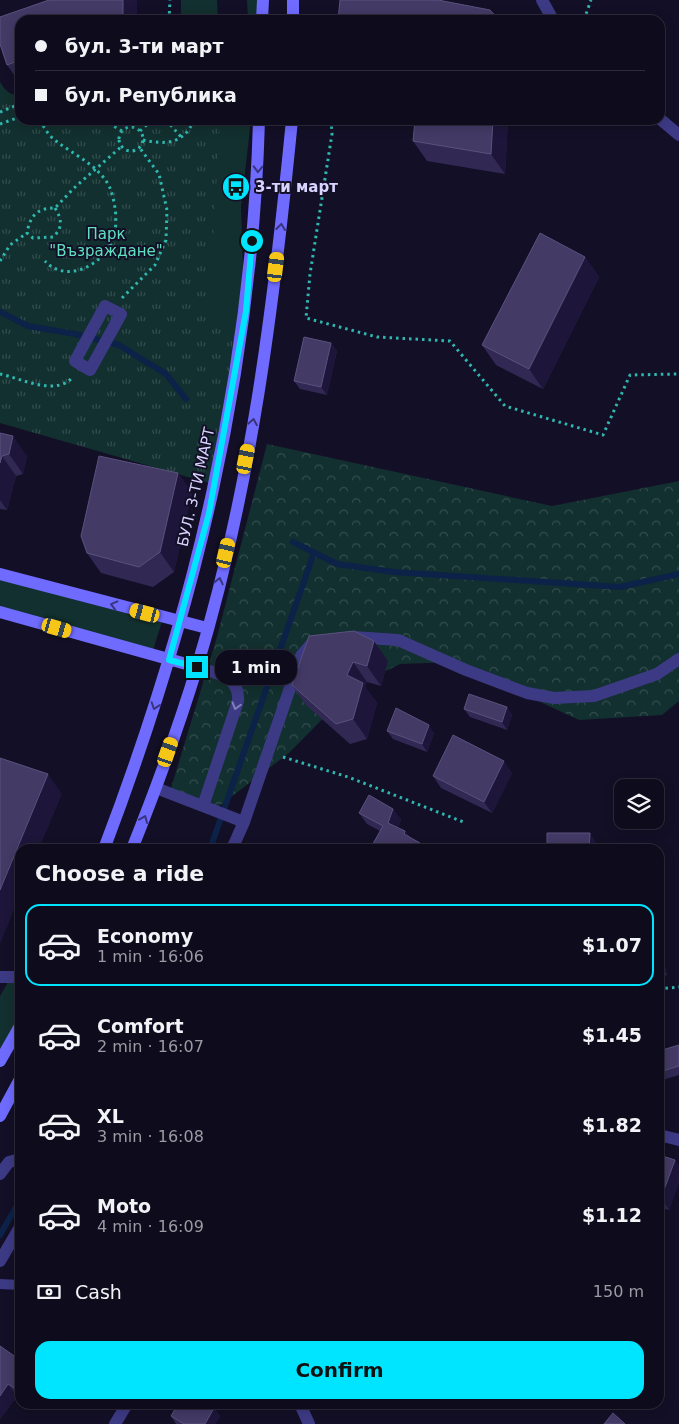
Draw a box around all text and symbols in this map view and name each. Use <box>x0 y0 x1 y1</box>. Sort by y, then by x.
text: бул. 3-ти март <box>65 35 223 57</box>
text: бул. Република <box>65 84 237 106</box>
one-way arrow <box>253 165 263 173</box>
bus stop icon: 3-ти март <box>221 172 251 202</box>
place label: 3-ти март <box>255 178 338 196</box>
one-way arrow <box>275 222 286 230</box>
park label: Парк "Възраждане" <box>49 225 163 260</box>
route start <box>241 230 263 252</box>
car <box>266 251 285 283</box>
one-way arrow <box>247 418 257 426</box>
street label: БУЛ. 3-ТИ МАРТ <box>174 425 219 548</box>
car <box>235 443 256 475</box>
car <box>215 537 236 569</box>
one-way arrow <box>213 577 224 585</box>
one-way arrow <box>111 600 119 610</box>
car <box>128 602 161 624</box>
car <box>40 617 73 639</box>
callout: 1 min <box>214 650 297 684</box>
route end <box>186 656 208 678</box>
text: 1 min <box>231 658 281 677</box>
one-way arrow <box>151 702 161 710</box>
one-way arrow <box>231 702 241 710</box>
car <box>156 735 179 769</box>
map controls <box>614 779 664 829</box>
button: layers <box>614 779 664 829</box>
one-way arrow <box>138 815 148 823</box>
text: Choose a ride <box>35 861 204 886</box>
icon: car <box>37 923 82 968</box>
text: Economy <box>97 925 193 947</box>
text: $1.07 <box>582 934 642 956</box>
text: 1 min · 16:06 <box>97 947 204 966</box>
icon: car <box>37 1013 82 1058</box>
text: Comfort <box>97 1015 184 1037</box>
text: $1.45 <box>582 1024 642 1046</box>
text: 2 min · 16:07 <box>97 1037 204 1056</box>
icon: car <box>37 1103 82 1148</box>
text: XL <box>97 1105 124 1127</box>
text: $1.82 <box>582 1114 642 1136</box>
text: 3 min · 16:08 <box>97 1127 204 1146</box>
icon: car <box>37 1193 82 1238</box>
text: Moto <box>97 1195 151 1217</box>
text: $1.12 <box>582 1204 642 1226</box>
text: 4 min · 16:09 <box>97 1217 204 1236</box>
icon: cash <box>35 1278 63 1306</box>
text: Cash <box>75 1281 122 1303</box>
text: 150 m <box>593 1282 644 1301</box>
button: Confirm <box>35 1341 644 1399</box>

